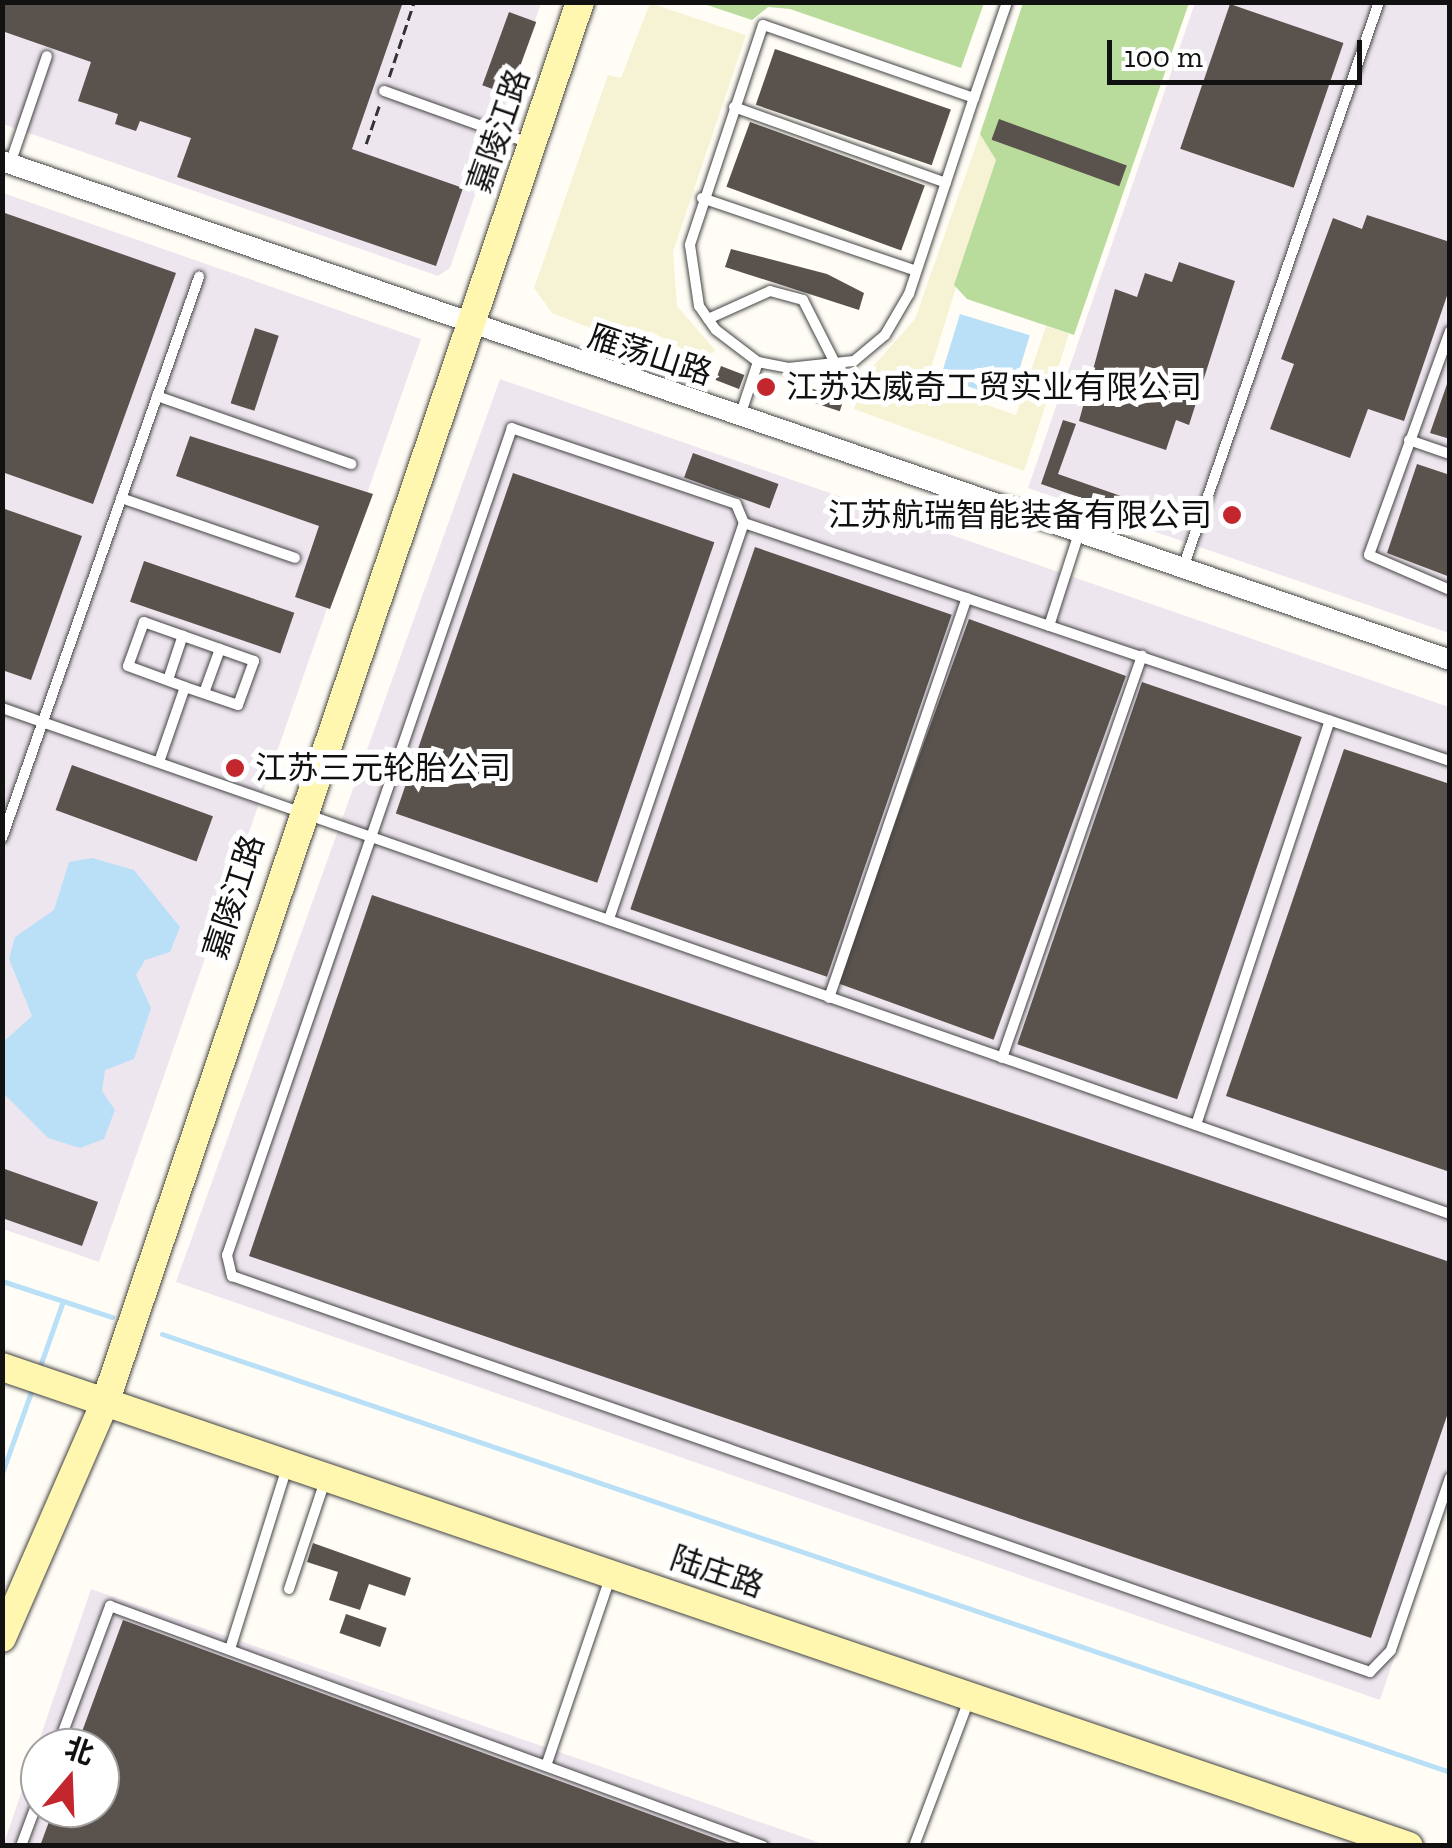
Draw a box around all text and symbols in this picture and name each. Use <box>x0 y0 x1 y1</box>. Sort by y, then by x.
scale bar <box>1112 20 1367 82</box>
text: 100 m <box>1124 39 1203 75</box>
street label: 嘉陵江路 <box>460 64 538 198</box>
street label: 雁荡山路 <box>583 317 717 393</box>
place label: 江苏达威奇工贸实业有限公司 <box>786 368 1202 406</box>
marker: 江苏达威奇工贸实业有限公司 <box>755 376 777 398</box>
place label: 江苏航瑞智能装备有限公司 <box>828 496 1212 534</box>
marker: 江苏航瑞智能装备有限公司 <box>1221 504 1243 526</box>
place label: 江苏三元轮胎公司 <box>255 749 511 787</box>
marker: 江苏三元轮胎公司 <box>224 757 246 779</box>
street label: 嘉陵江路 <box>196 830 272 964</box>
street label: 陆庄路 <box>665 1538 769 1606</box>
north arrow <box>20 1728 120 1828</box>
text: 北 <box>61 1731 98 1771</box>

